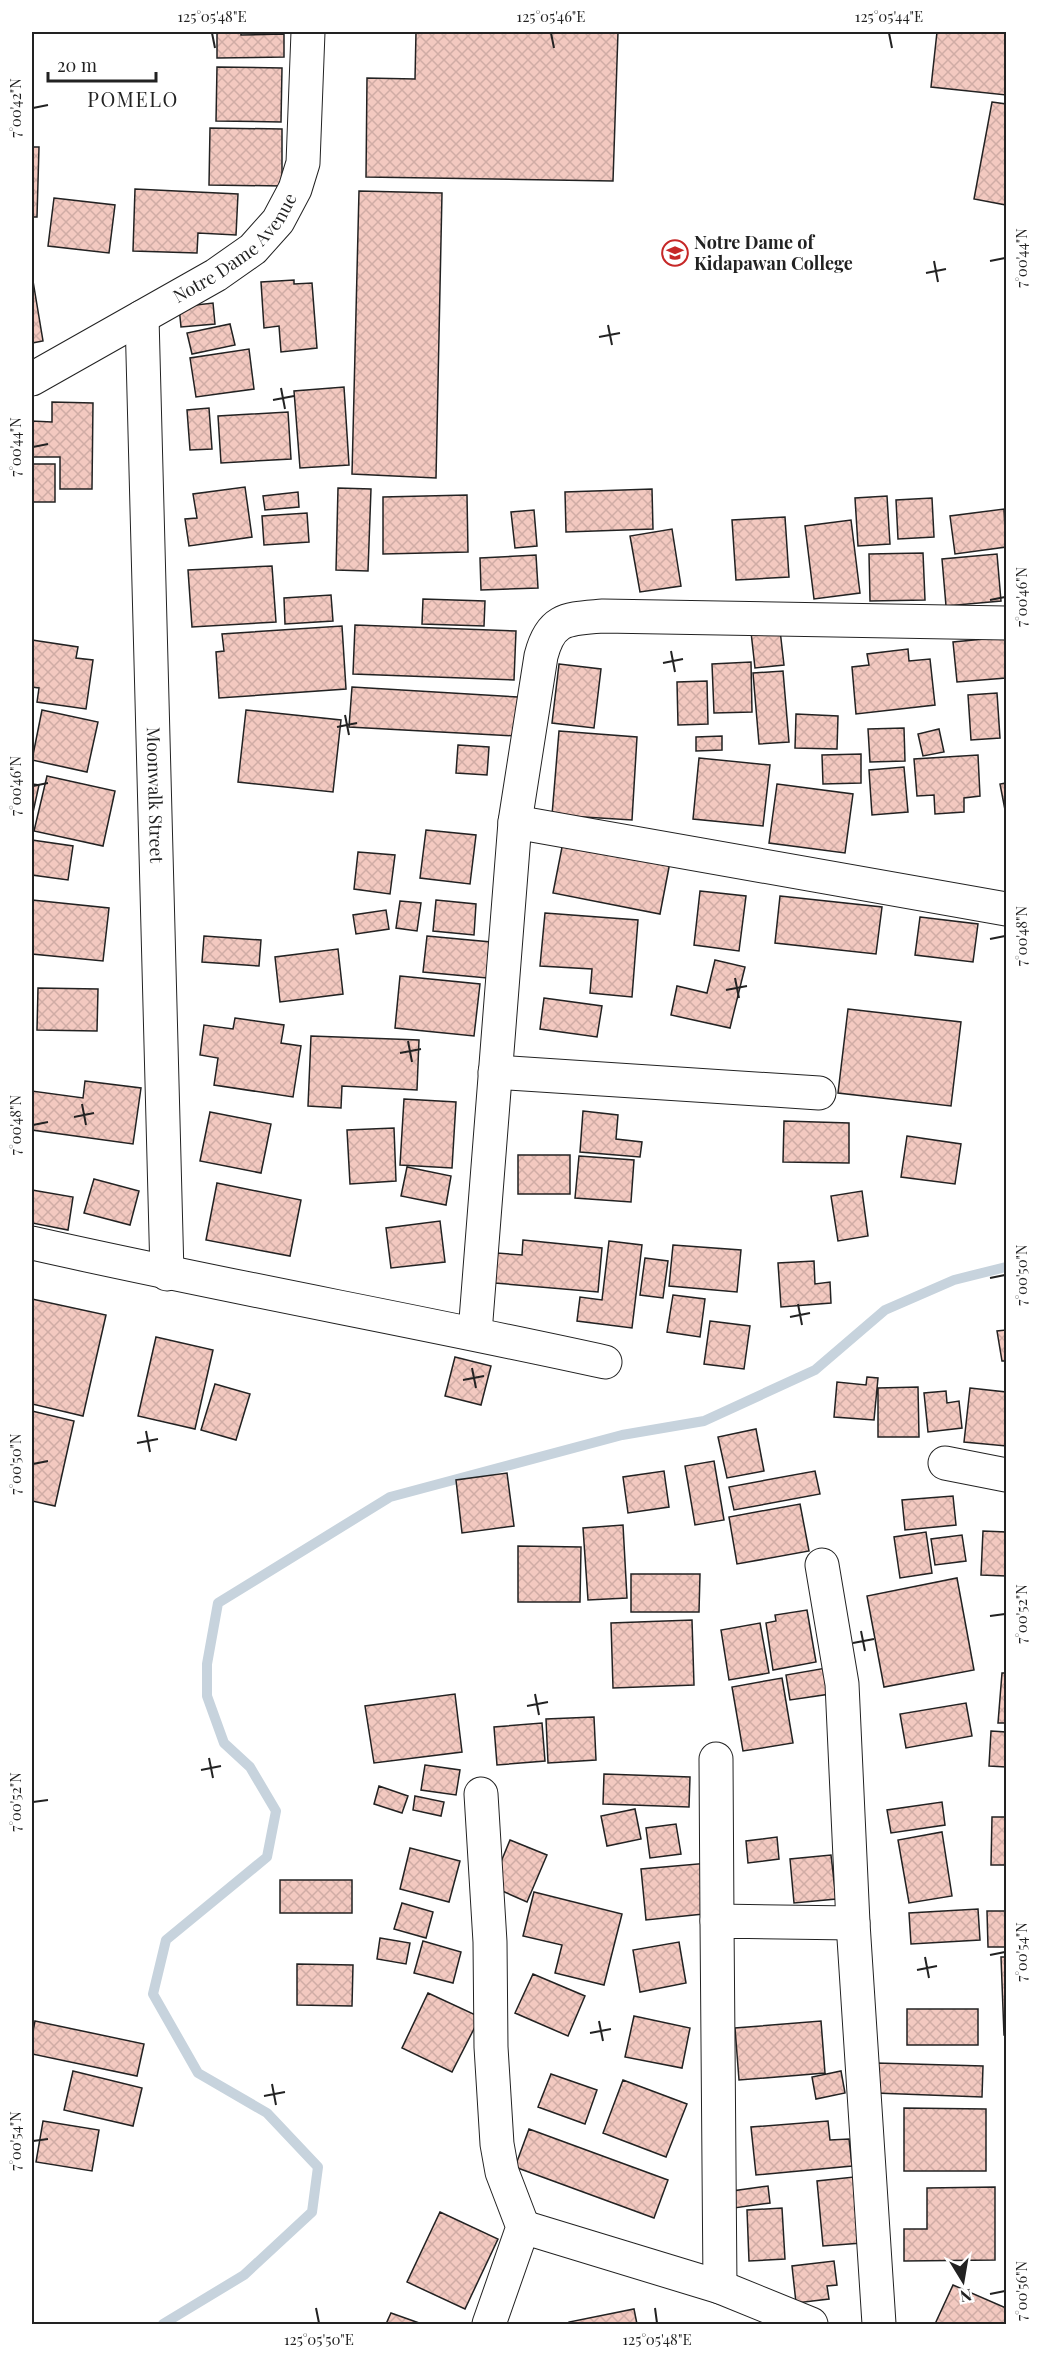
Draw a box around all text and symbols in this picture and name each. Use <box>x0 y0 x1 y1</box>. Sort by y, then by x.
text: 125°05'48"E <box>177 6 247 26</box>
text: 125°05'46"E <box>517 6 585 26</box>
text: 125°05'44"E <box>855 6 923 26</box>
scale bar <box>48 45 156 83</box>
text: 20 m <box>57 53 97 77</box>
text: 7°00'42"N <box>5 78 25 138</box>
district label: POMELO <box>87 85 179 112</box>
street label: Notre Dame Avenue <box>168 188 302 308</box>
text: 7°00'44"N <box>1011 228 1031 288</box>
place label: Notre Dame of Kidapawan College <box>694 230 853 275</box>
school or university icon: Notre Dame of Kidapawan College <box>660 238 690 268</box>
text: 7°00'44"N <box>5 417 25 477</box>
text: 7°00'46"N <box>1011 567 1031 627</box>
street label: Moonwalk Street <box>142 726 169 864</box>
text: 7°00'46"N <box>5 756 25 816</box>
text: 7°00'48"N <box>1011 905 1031 966</box>
text: 7°00'48"N <box>5 1094 25 1155</box>
text: 7°00'50"N <box>1011 1244 1031 1306</box>
text: 7°00'50"N <box>5 1433 25 1495</box>
text: 7°00'52"N <box>1011 1584 1031 1644</box>
text: 7°00'52"N <box>5 1772 25 1832</box>
text: 7°00'54"N <box>1011 1922 1031 1982</box>
text: 7°00'54"N <box>5 2111 25 2171</box>
north arrow <box>933 2251 993 2311</box>
text: 7°00'56"N <box>1011 2261 1031 2321</box>
text: N <box>958 2285 974 2308</box>
text: 125°05'50"E <box>284 2329 354 2349</box>
text: 125°05'48"E <box>622 2329 692 2349</box>

